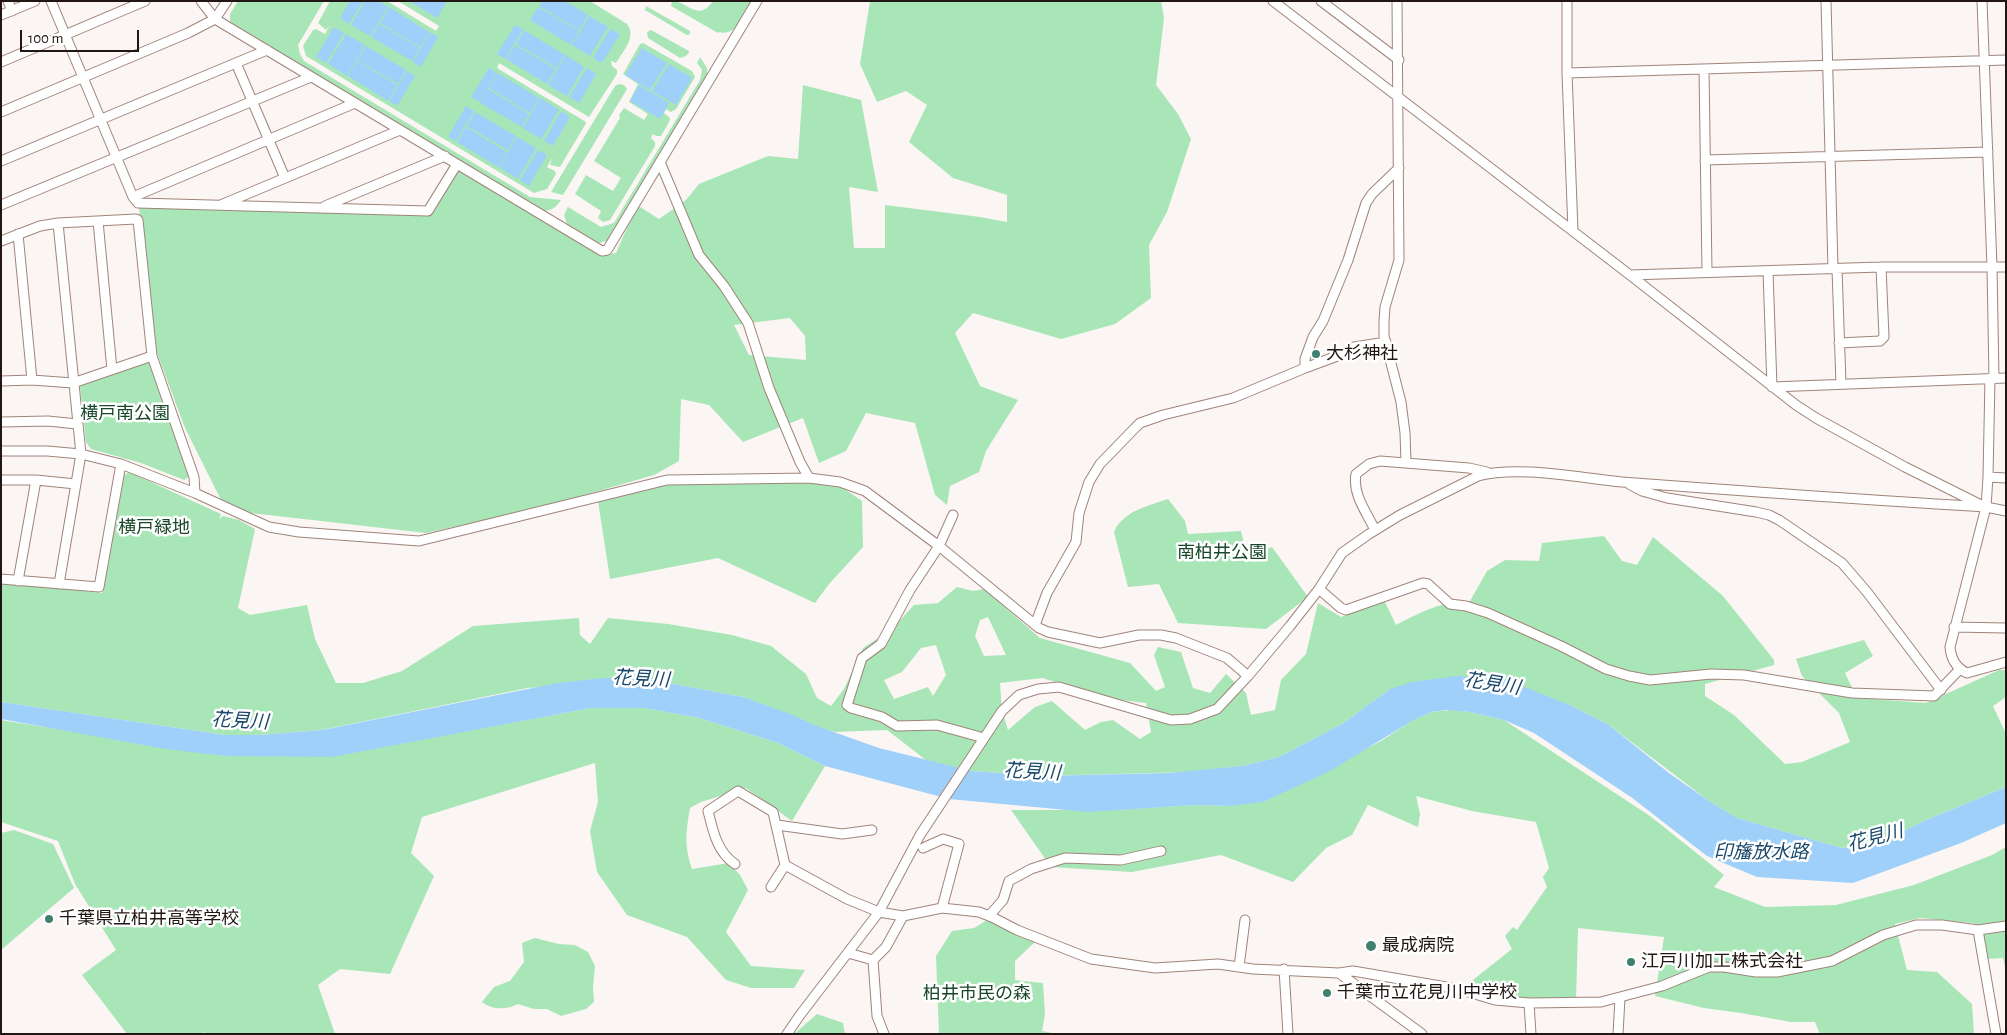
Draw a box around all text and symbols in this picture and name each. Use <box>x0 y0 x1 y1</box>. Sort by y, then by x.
scale bar <box>22 20 141 52</box>
text: 100 m <box>28 31 63 46</box>
place label: 大杉神社 <box>1326 343 1398 365</box>
marker: 大杉神社 <box>1310 348 1322 360</box>
park label: 横戸南公園 <box>80 403 170 425</box>
park label: 横戸緑地 <box>118 517 190 539</box>
park label: 南柏井公園 <box>1177 542 1267 564</box>
water label: 花見川 <box>612 666 670 692</box>
water label: 花見川 <box>1462 668 1522 700</box>
water label: 花見川 <box>211 708 269 734</box>
water label: 花見川 <box>1003 759 1061 785</box>
water label: 花見川 <box>1845 820 1905 856</box>
water label: 印旛放水路 <box>1714 841 1808 863</box>
place label: 千葉県立柏井高等学校 <box>59 908 239 930</box>
marker: 千葉県立柏井高等学校 <box>43 913 55 925</box>
place label: 最成病院 <box>1382 935 1454 957</box>
marker: 最成病院 <box>1364 939 1378 953</box>
place label: 江戸川加工株式会社 <box>1641 951 1803 973</box>
marker: 江戸川加工株式会社 <box>1625 956 1637 968</box>
place label: 千葉市立花見川中学校 <box>1337 982 1517 1004</box>
park label: 柏井市民の森 <box>923 983 1031 1005</box>
marker: 千葉市立花見川中学校 <box>1321 987 1333 999</box>

